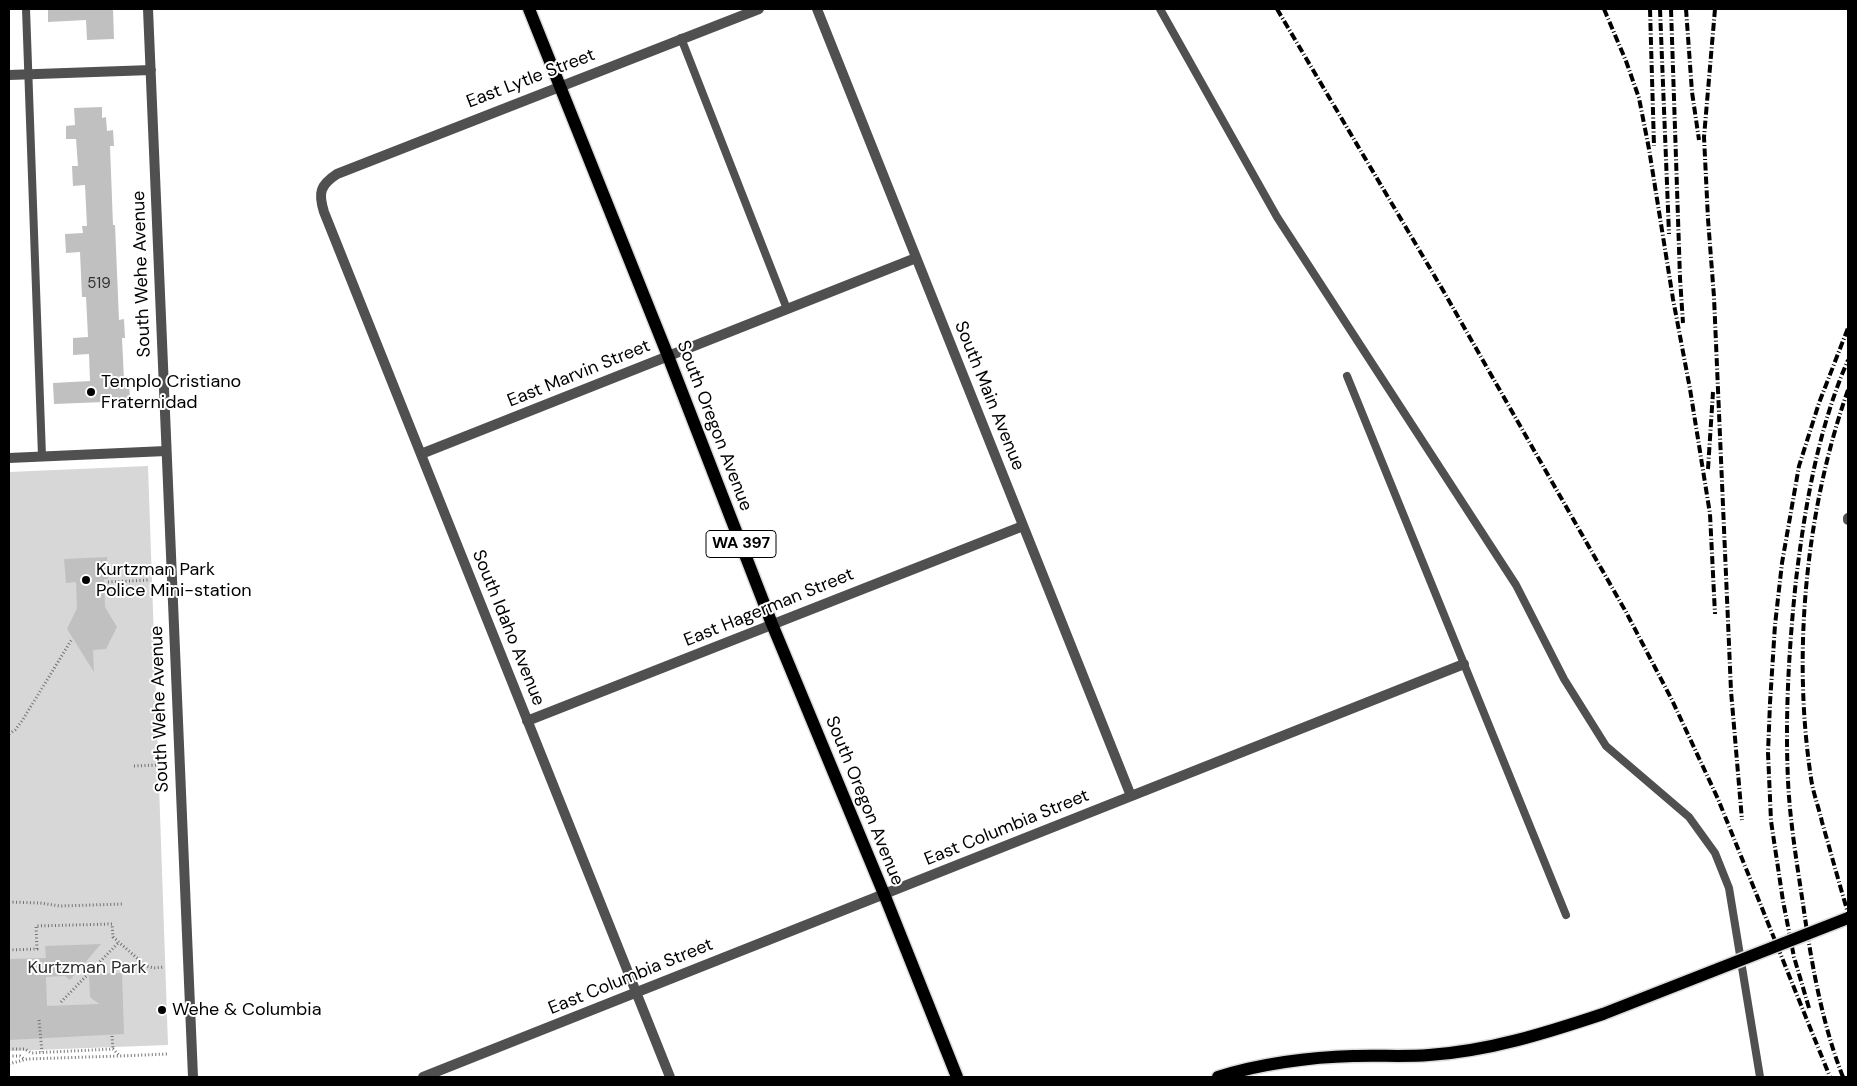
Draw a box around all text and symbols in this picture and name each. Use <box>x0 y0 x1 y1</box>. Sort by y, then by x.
street label: East Lytle Street <box>464 45 598 113</box>
street label: South Wehe Avenue <box>128 190 156 358</box>
house number: 519 <box>87 275 111 293</box>
street label: South Main Avenue <box>949 318 1029 474</box>
street label: East Marvin Street <box>505 336 653 412</box>
street label: South Oregon Avenue <box>672 338 756 514</box>
place label: Templo Cristiano Fraternidad <box>101 371 241 414</box>
marker: Templo Cristiano Fraternidad <box>85 386 97 398</box>
road number: WA 397 <box>706 530 776 558</box>
street label: South Idaho Avenue <box>467 547 549 709</box>
place label: Kurtzman Park Police Mini-station <box>96 559 252 602</box>
street label: East Hagerman Street <box>681 564 857 652</box>
marker: Kurtzman Park Police Mini-station <box>80 574 92 586</box>
street label: South Wehe Avenue <box>146 625 174 793</box>
street label: South Oregon Avenue <box>820 713 908 889</box>
street label: East Columbia Street <box>922 785 1092 871</box>
street label: East Columbia Street <box>546 934 716 1020</box>
park label: Kurtzman Park <box>28 957 146 979</box>
place label: Wehe & Columbia <box>172 999 321 1021</box>
marker: Wehe & Columbia <box>156 1004 168 1016</box>

